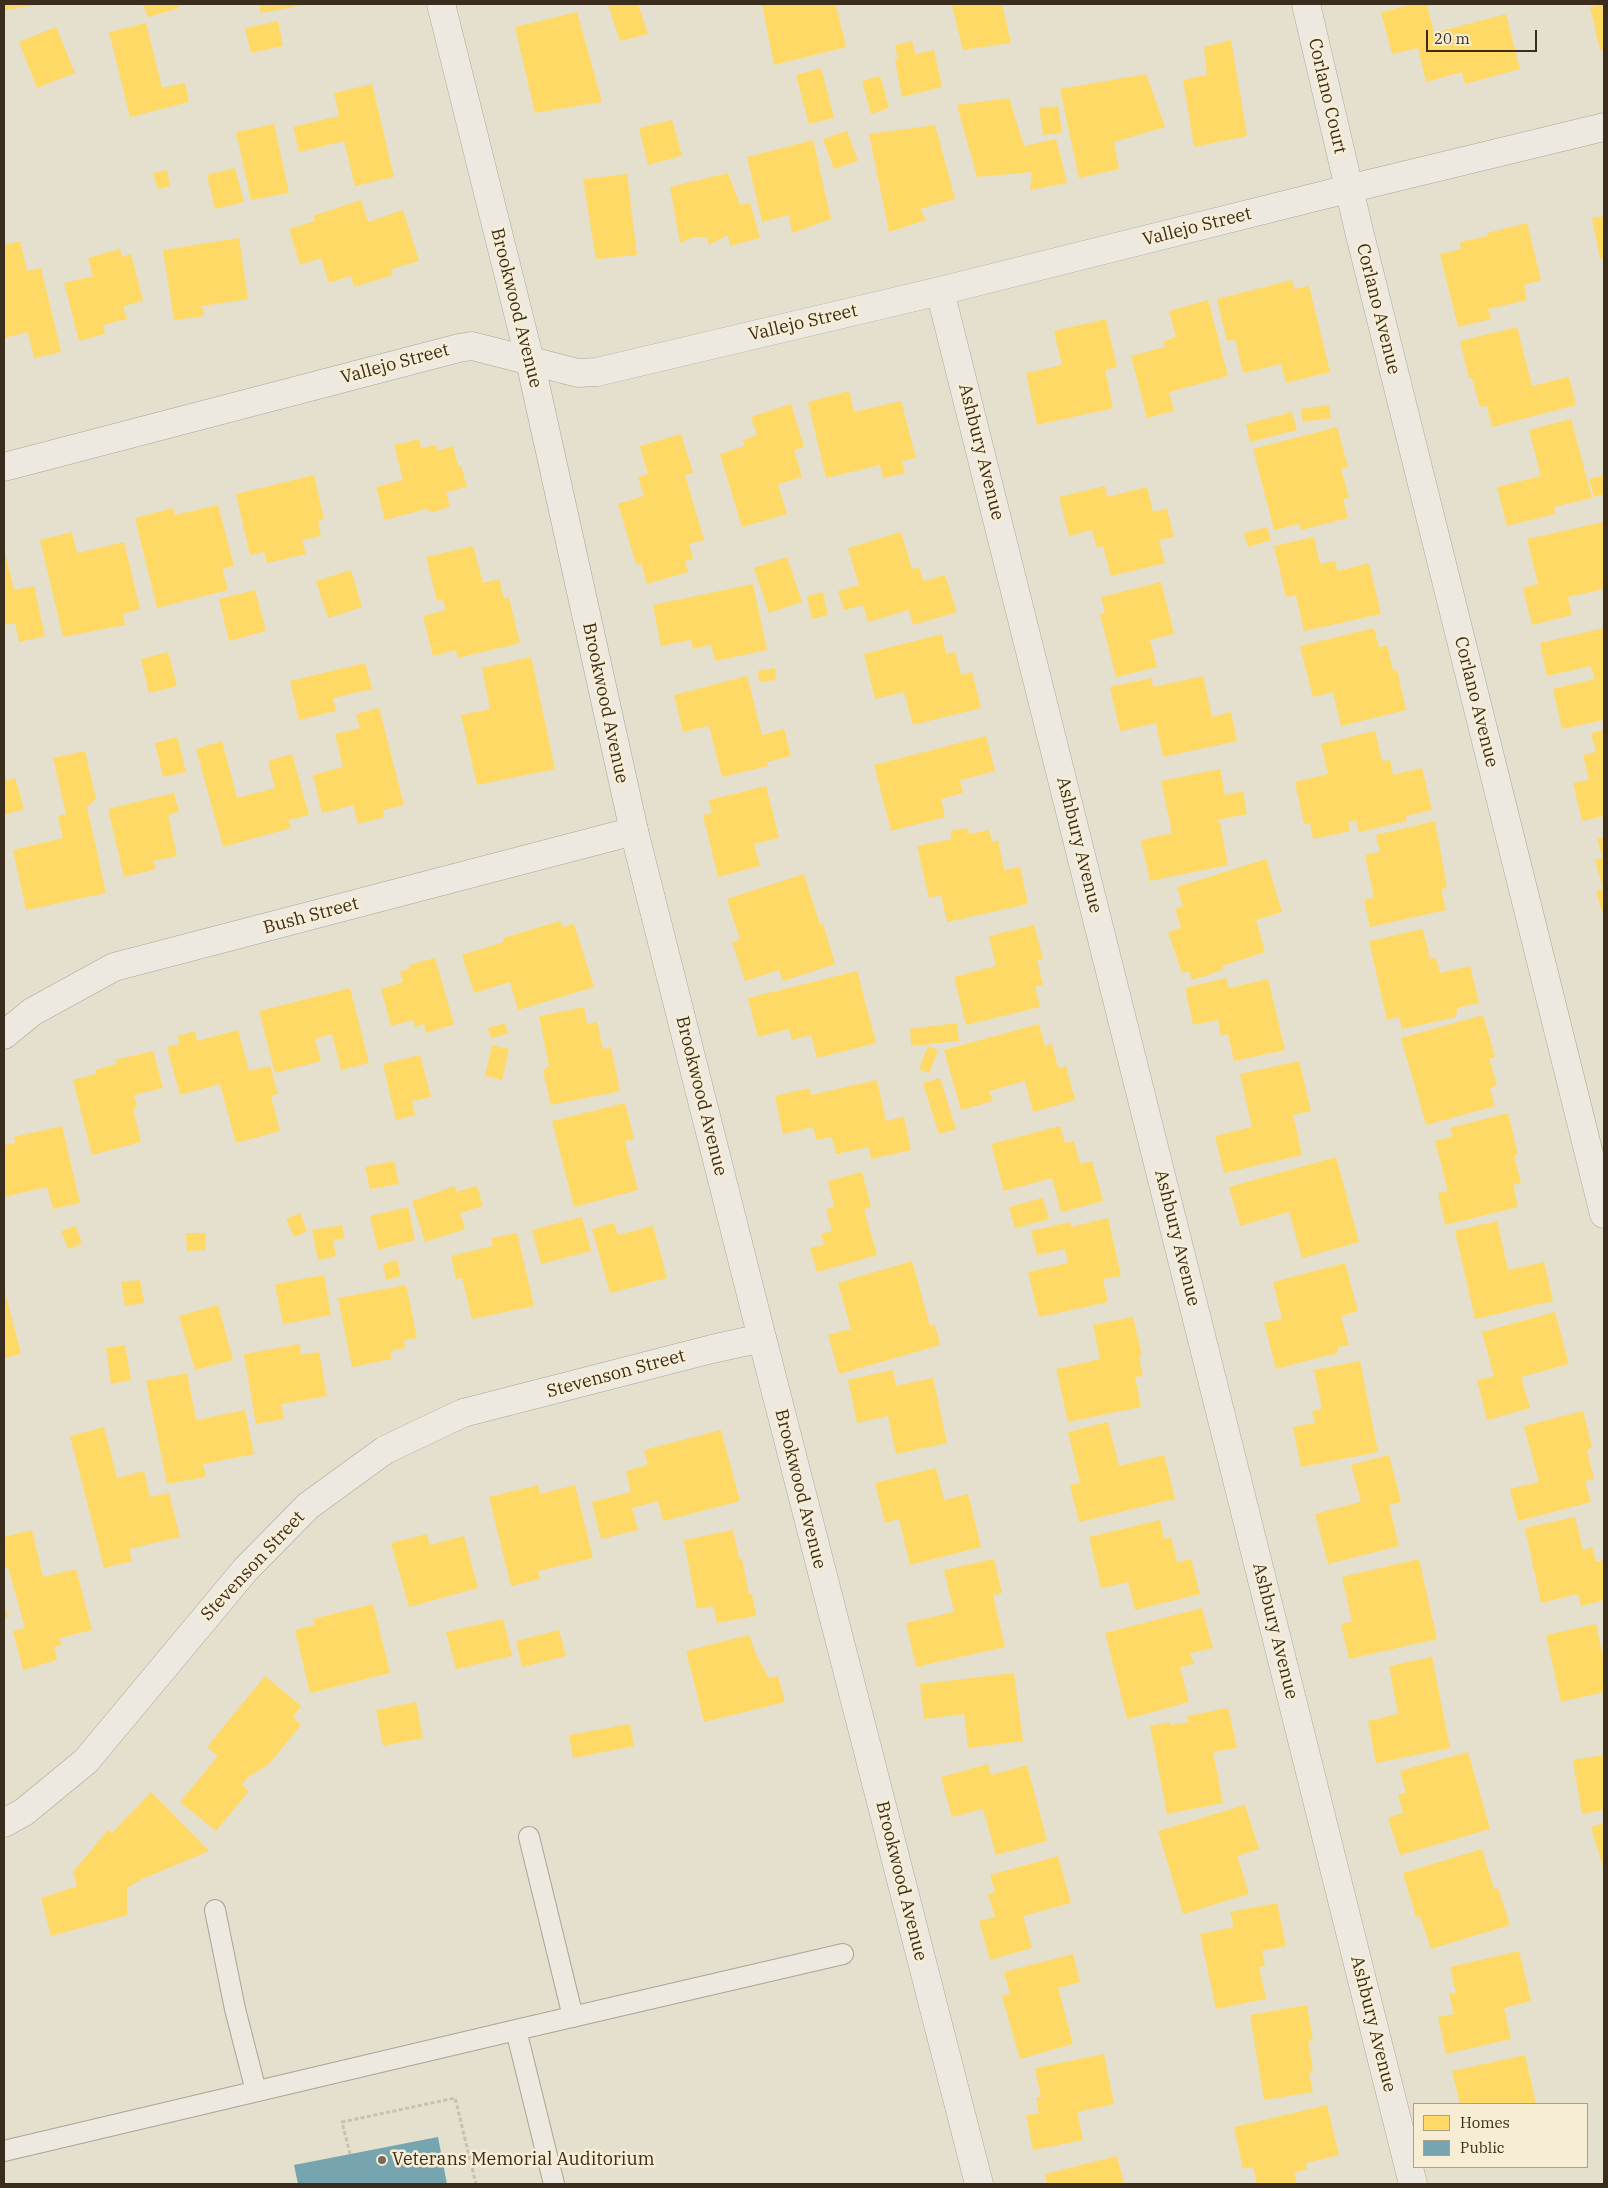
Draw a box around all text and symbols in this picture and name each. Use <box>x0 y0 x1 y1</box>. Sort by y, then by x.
scale bar <box>1428 20 1539 52</box>
text: 20 m <box>1434 29 1470 48</box>
street label: Corlano Court <box>1303 36 1351 156</box>
street label: Vallejo Street <box>1140 203 1254 251</box>
street label: Brookwood Avenue <box>486 226 546 390</box>
street label: Corlano Avenue <box>1351 241 1405 377</box>
street label: Vallejo Street <box>746 300 860 346</box>
street label: Vallejo Street <box>338 339 452 389</box>
street label: Ashbury Avenue <box>954 382 1008 522</box>
street label: Brookwood Avenue <box>577 621 633 785</box>
street label: Corlano Avenue <box>1449 634 1503 770</box>
street label: Ashbury Avenue <box>1052 775 1106 915</box>
street label: Bush Street <box>261 893 361 939</box>
street label: Brookwood Avenue <box>671 1014 731 1178</box>
street label: Ashbury Avenue <box>1150 1168 1204 1308</box>
street label: Stevenson Street <box>544 1345 688 1403</box>
street label: Brookwood Avenue <box>770 1407 830 1571</box>
street label: Stevenson Street <box>197 1507 309 1625</box>
street label: Ashbury Avenue <box>1248 1561 1302 1701</box>
street label: Brookwood Avenue <box>871 1799 931 1963</box>
street label: Ashbury Avenue <box>1346 1954 1400 2094</box>
legend <box>1413 2103 1588 2168</box>
text: Homes <box>1460 2113 1510 2132</box>
text: Public <box>1460 2138 1505 2157</box>
place label: Veterans Memorial Auditorium <box>392 2149 655 2171</box>
marker: Veterans Memorial Auditorium <box>376 2154 388 2166</box>

